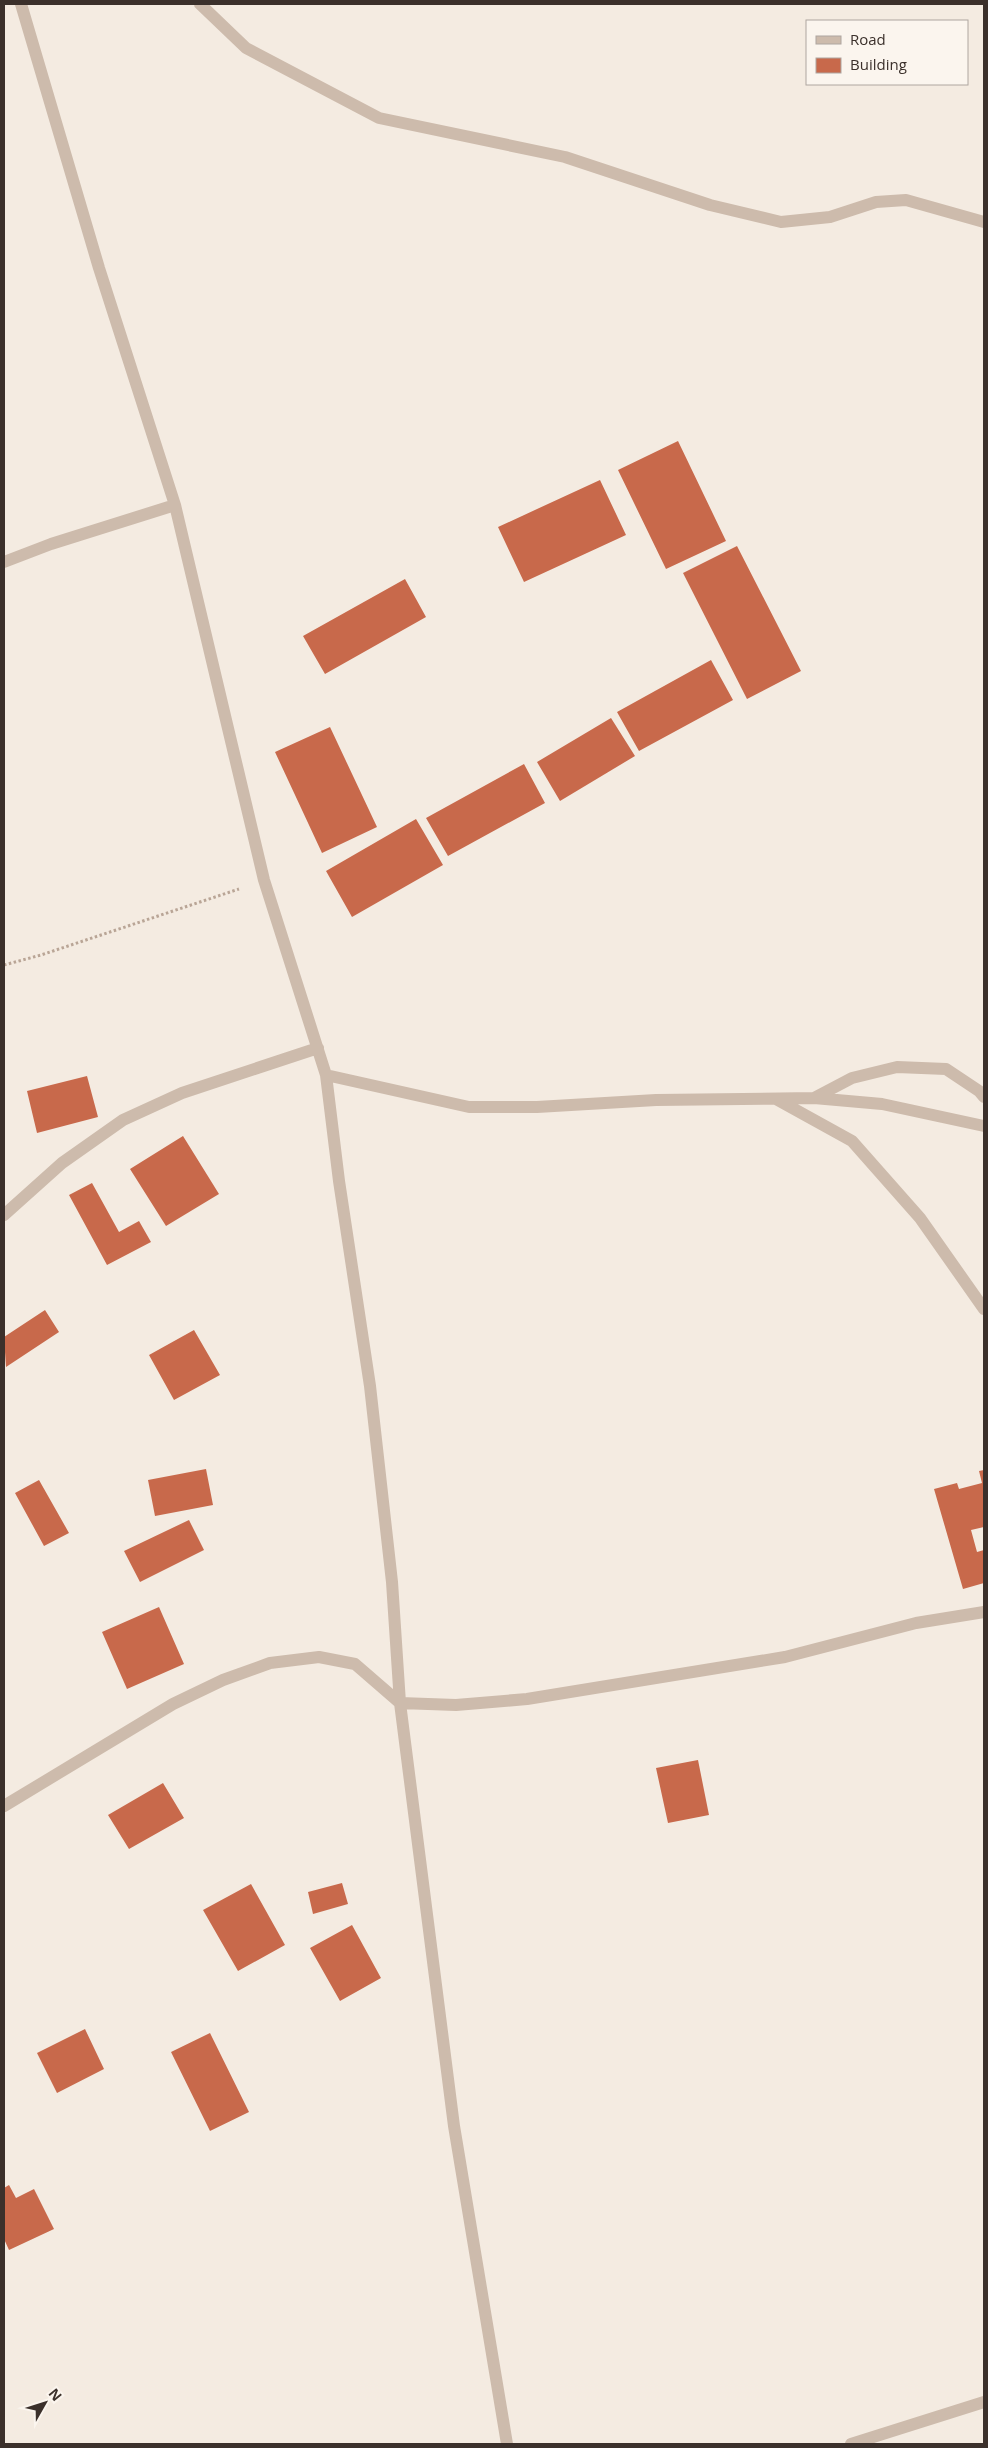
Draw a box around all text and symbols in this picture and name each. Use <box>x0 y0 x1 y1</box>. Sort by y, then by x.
legend <box>806 20 968 85</box>
text: Road <box>850 29 886 49</box>
text: Building <box>850 54 907 74</box>
north arrow <box>20 2378 70 2428</box>
text: N <box>45 2384 66 2405</box>

